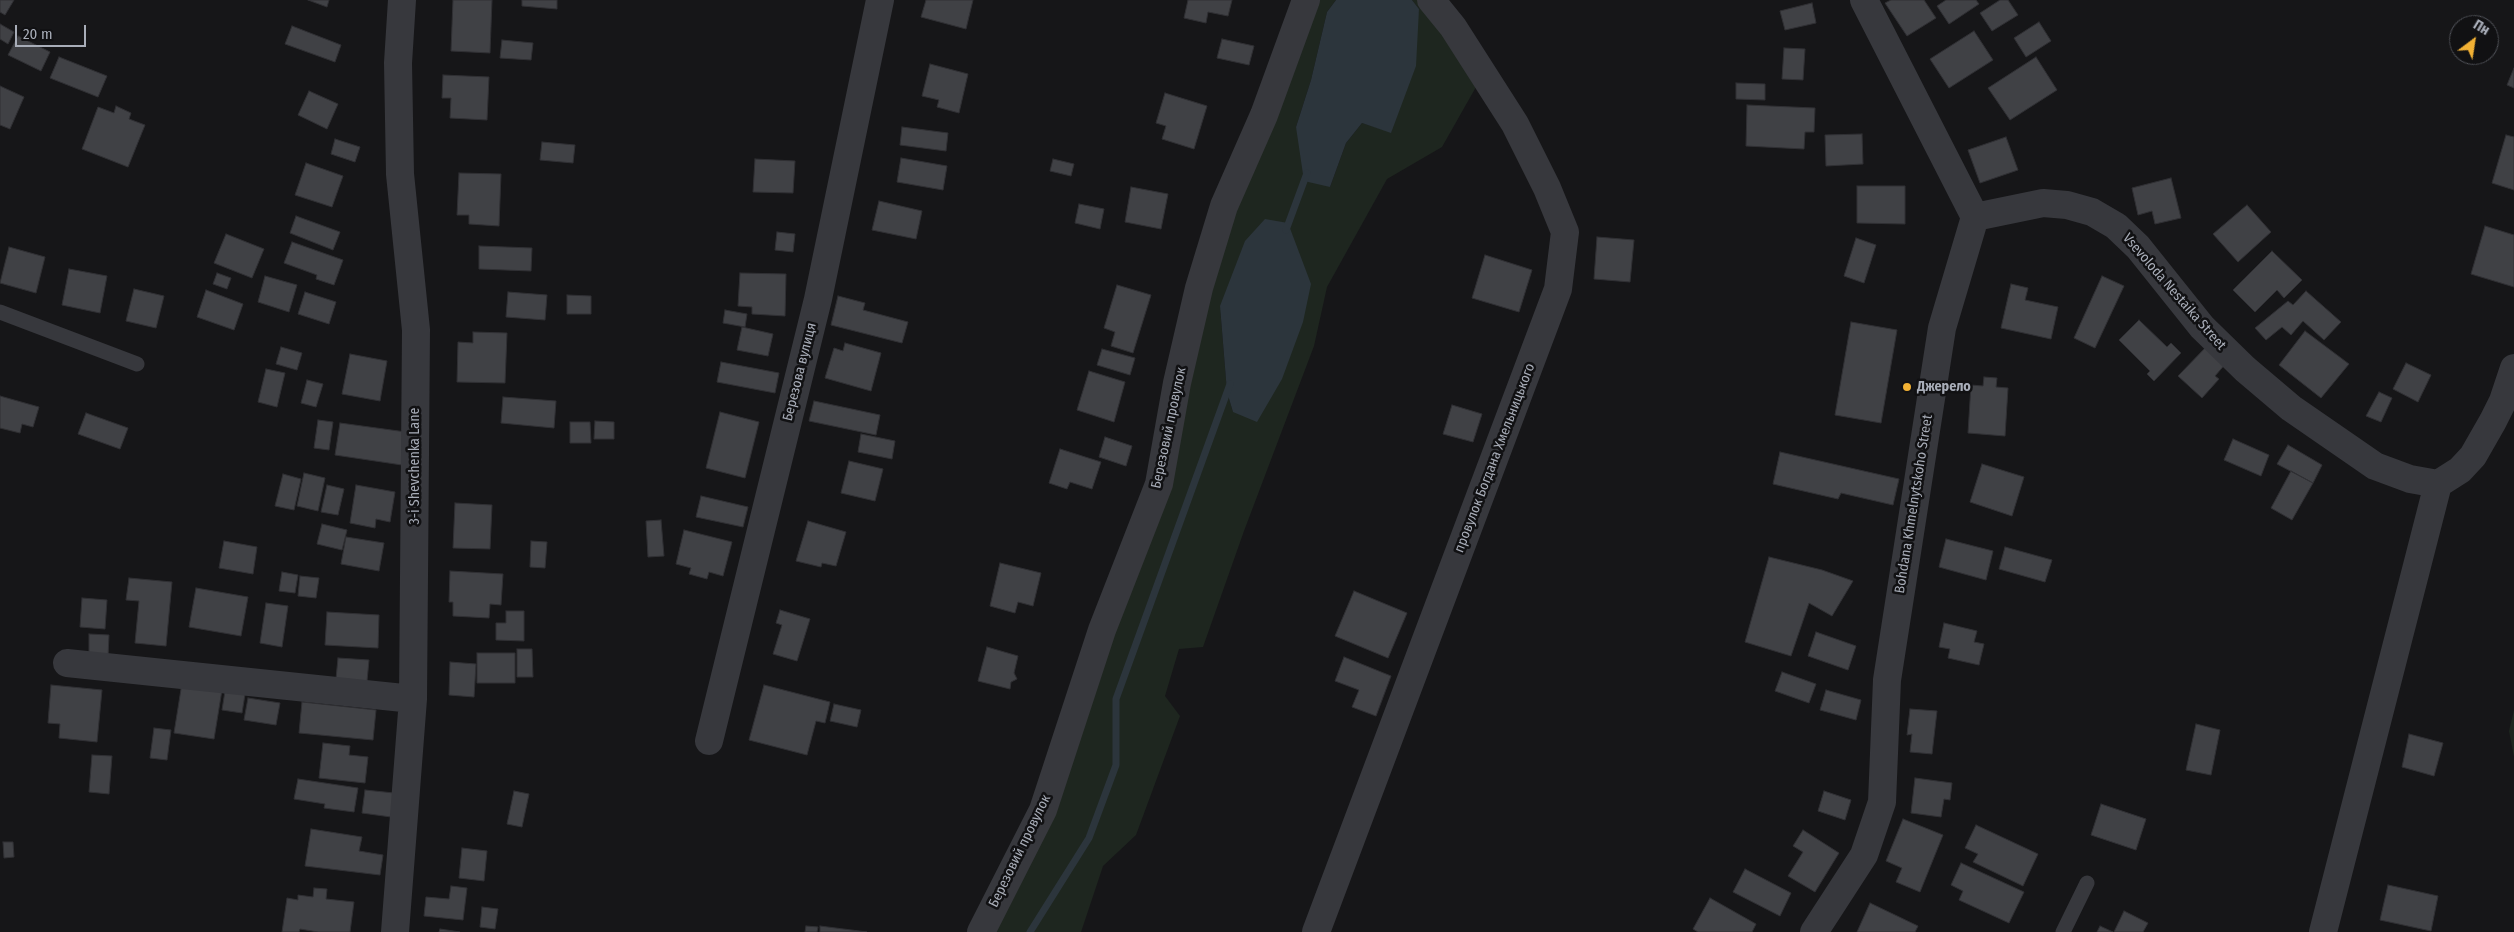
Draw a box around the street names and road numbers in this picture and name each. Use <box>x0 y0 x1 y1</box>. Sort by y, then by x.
street label: Vsevoloda Nestaika Street <box>2119 230 2229 354</box>
street label: Березова вулиця <box>780 321 820 423</box>
street label: провулок Богдана Хмельницького <box>1451 361 1539 555</box>
street label: Березовий провулок <box>1148 366 1190 490</box>
street label: 3-i Shevchenka Lane <box>407 407 423 525</box>
street label: Bohdana Khmelnytskoho Street <box>1892 413 1936 595</box>
street label: Березовий провулок <box>985 792 1055 910</box>

